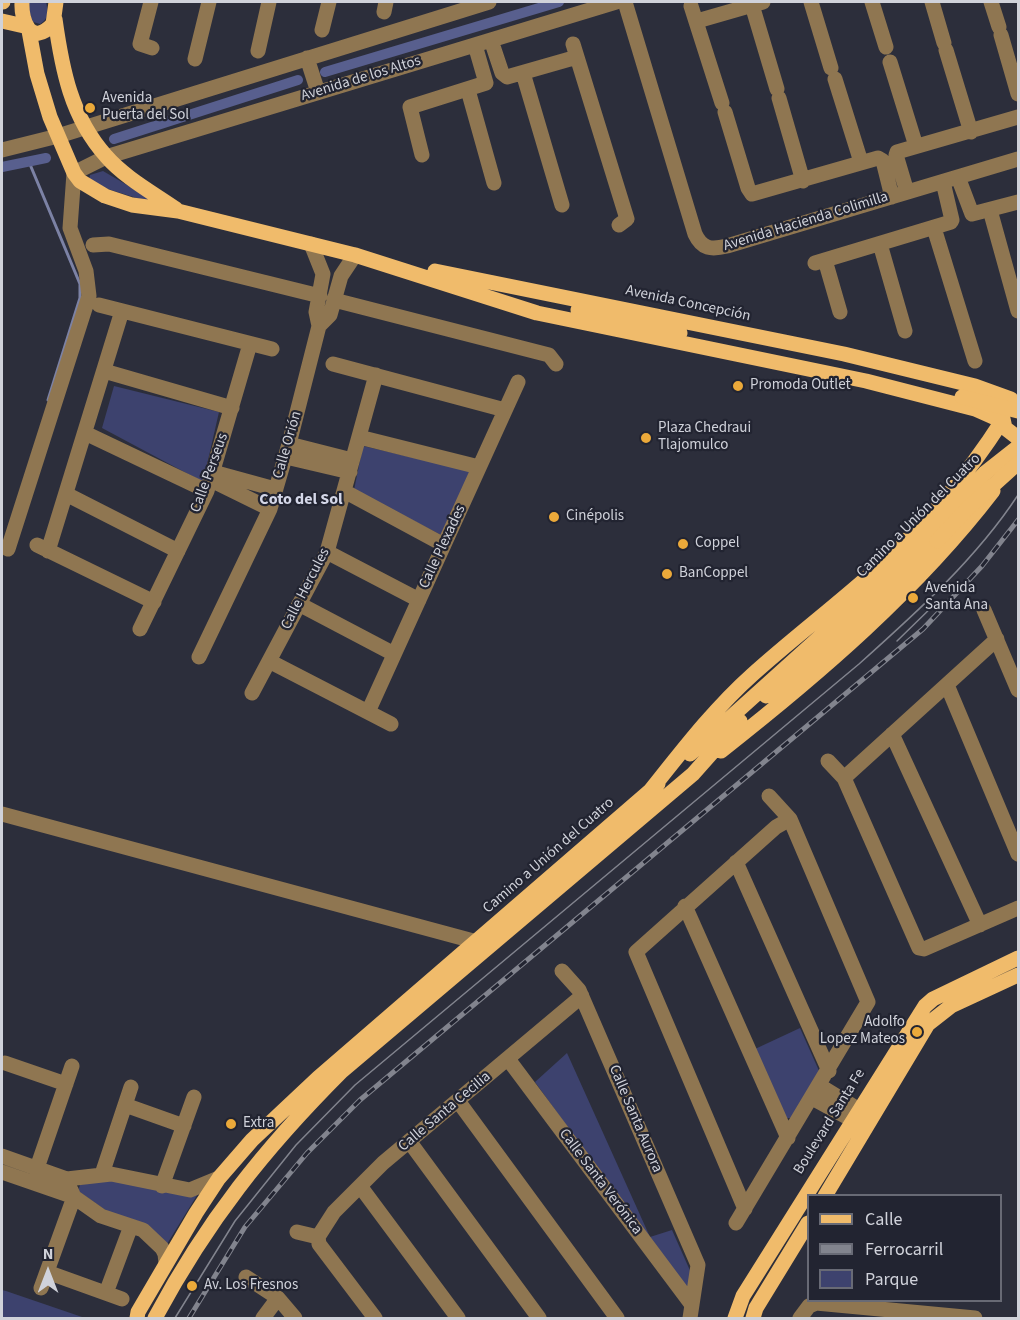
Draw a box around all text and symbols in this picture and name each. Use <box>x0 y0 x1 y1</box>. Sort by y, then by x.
street label: Avenida de los Altos <box>299 52 423 106</box>
place label: Avenida Puerta del Sol <box>102 90 189 125</box>
marker: Avenida Puerta del Sol <box>83 101 97 115</box>
street label: Avenida Hacienda Colimilla <box>722 188 890 256</box>
street label: Avenida Concepción <box>624 282 752 326</box>
place label: Promoda Outlet <box>750 377 850 395</box>
marker: Promoda Outlet <box>731 379 745 393</box>
street label: Calle Orión <box>270 409 306 481</box>
place label: Plaza Chedraui Tlajomulco <box>658 420 751 455</box>
street label: Calle Perseus <box>187 431 233 515</box>
marker: Plaza Chedraui Tlajomulco <box>639 431 653 445</box>
street label: Camino a Unión del Cuatro <box>853 450 985 582</box>
district label: Coto del Sol <box>259 490 343 510</box>
street label: Calle Plexades <box>416 502 470 592</box>
place label: Cinépolis <box>566 508 624 526</box>
marker: Cinépolis <box>547 510 561 524</box>
place label: Coppel <box>695 535 740 553</box>
marker: Coppel <box>676 537 690 551</box>
street label: Calle Hercules <box>278 545 334 633</box>
place label: BanCoppel <box>679 565 748 583</box>
marker: BanCoppel <box>660 567 674 581</box>
place label: Avenida Santa Ana <box>925 580 988 615</box>
marker: Avenida Santa Ana <box>906 591 920 605</box>
street label: Camino a Unión del Cuatro <box>480 794 618 918</box>
place label: Adolfo Lopez Mateos <box>820 1014 905 1049</box>
marker: Adolfo Lopez Mateos <box>910 1025 924 1039</box>
street label: Calle Santa Aurora <box>604 1063 666 1175</box>
street label: Boulevard Santa Fe <box>790 1066 870 1178</box>
street label: Calle Santa Cecilia <box>395 1068 495 1156</box>
place label: Extra <box>243 1115 274 1133</box>
marker: Extra <box>224 1117 238 1131</box>
street label: Calle Santa Verónica <box>554 1126 646 1238</box>
legend <box>807 1194 1002 1302</box>
text: Calle <box>865 1207 902 1232</box>
text: Ferrocarril <box>865 1237 943 1262</box>
north arrow <box>18 1242 78 1302</box>
text: N <box>43 1243 53 1265</box>
text: Parque <box>865 1267 918 1292</box>
place label: Av. Los Fresnos <box>204 1277 298 1295</box>
marker: Av. Los Fresnos <box>185 1279 199 1293</box>

